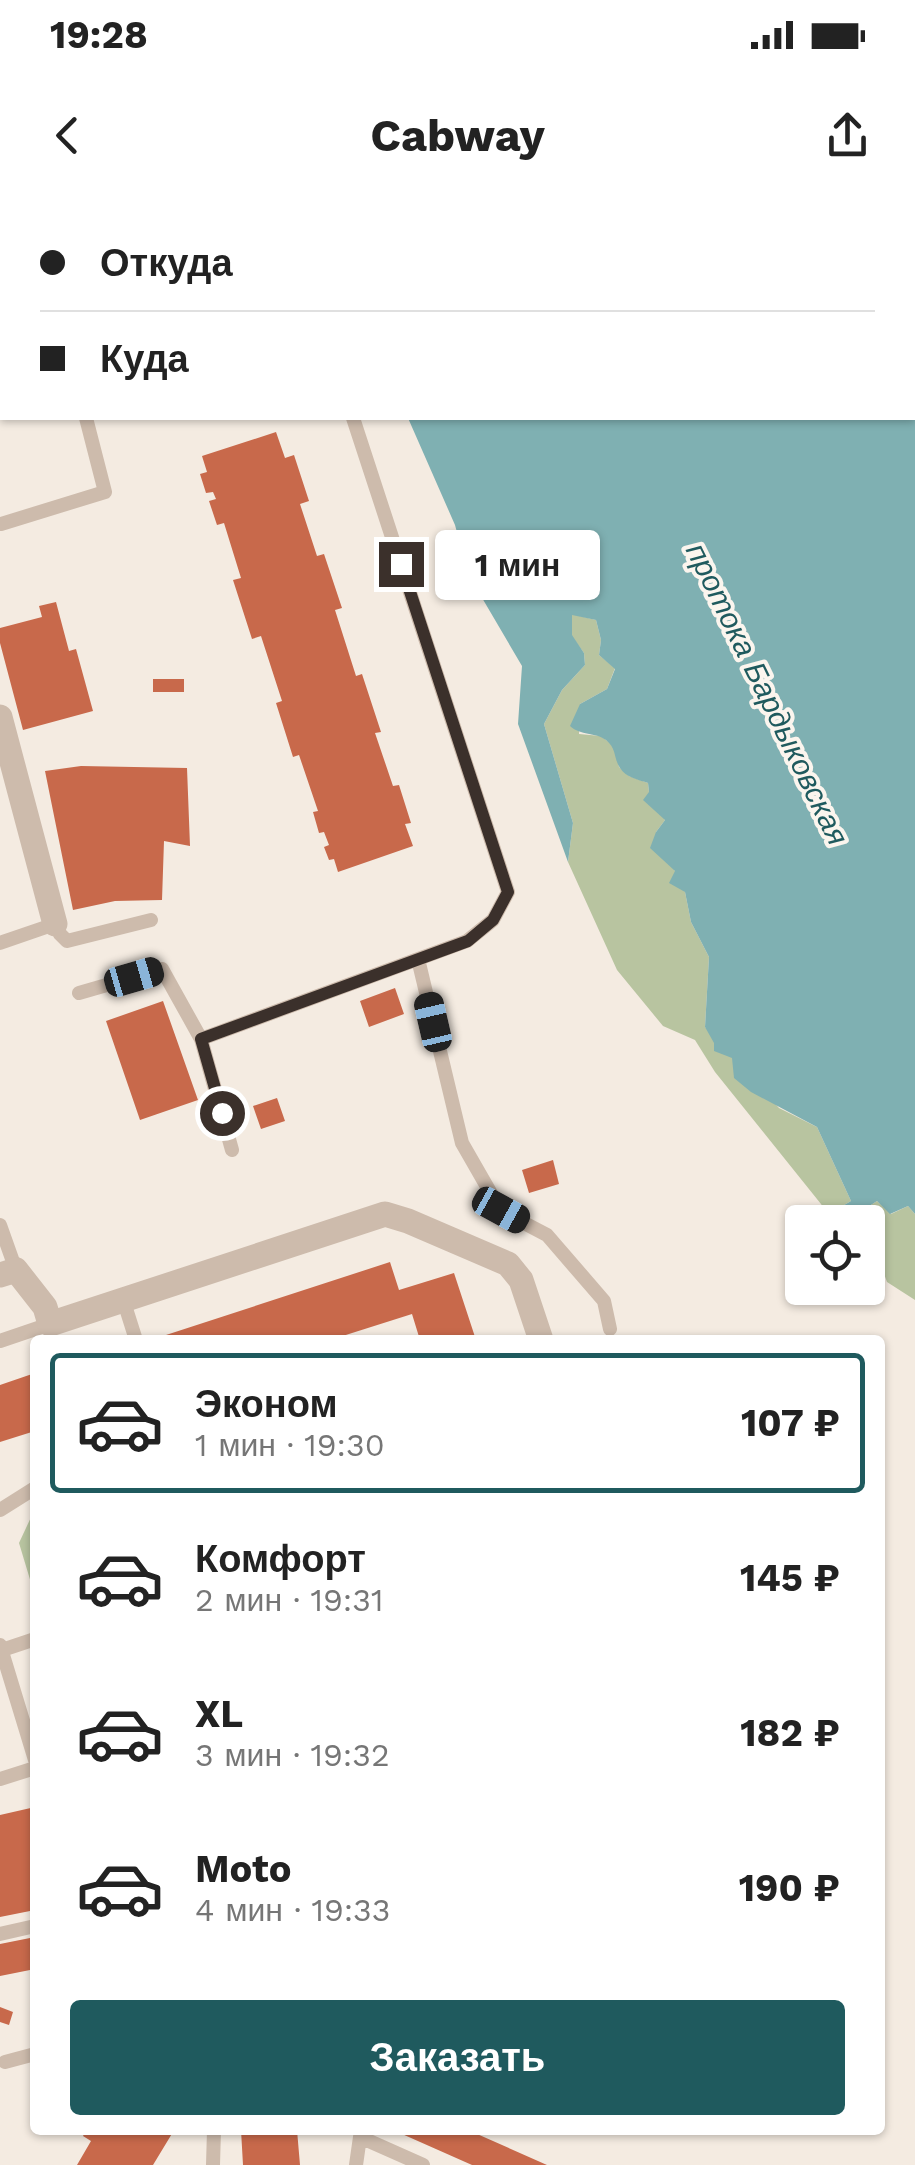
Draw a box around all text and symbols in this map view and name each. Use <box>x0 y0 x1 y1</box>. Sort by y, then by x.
text: 19:28 <box>50 13 148 57</box>
icon: back <box>40 108 95 163</box>
icon: share <box>820 108 875 163</box>
text: Cabway <box>370 109 545 162</box>
text: Откуда <box>100 241 233 285</box>
text: Куда <box>100 337 189 381</box>
callout: 1 мин <box>436 529 601 599</box>
water label: протока Бардыковская <box>679 537 856 850</box>
route end <box>379 542 424 587</box>
text: 1 мин <box>475 546 560 584</box>
car <box>101 954 167 1000</box>
car <box>412 989 454 1055</box>
route start <box>200 1091 245 1136</box>
car <box>467 1182 535 1238</box>
map controls <box>785 1205 885 1305</box>
button: locate <box>785 1205 885 1305</box>
icon: car <box>75 1378 165 1468</box>
text: Эконом <box>195 1382 338 1426</box>
text: 107 ₽ <box>741 1401 840 1445</box>
text: 1 мин · 19:30 <box>195 1426 385 1464</box>
icon: car <box>75 1533 165 1623</box>
text: Комфорт <box>195 1537 366 1581</box>
text: 145 ₽ <box>740 1556 840 1600</box>
text: 2 мин · 19:31 <box>195 1581 383 1619</box>
icon: car <box>75 1688 165 1778</box>
text: XL <box>195 1692 243 1736</box>
text: 182 ₽ <box>740 1711 840 1755</box>
text: 3 мин · 19:32 <box>195 1736 390 1774</box>
icon: car <box>75 1843 165 1933</box>
text: Moto <box>195 1847 291 1891</box>
text: 190 ₽ <box>739 1866 840 1910</box>
text: 4 мин · 19:33 <box>195 1891 390 1929</box>
button: Заказать <box>70 2000 845 2115</box>

